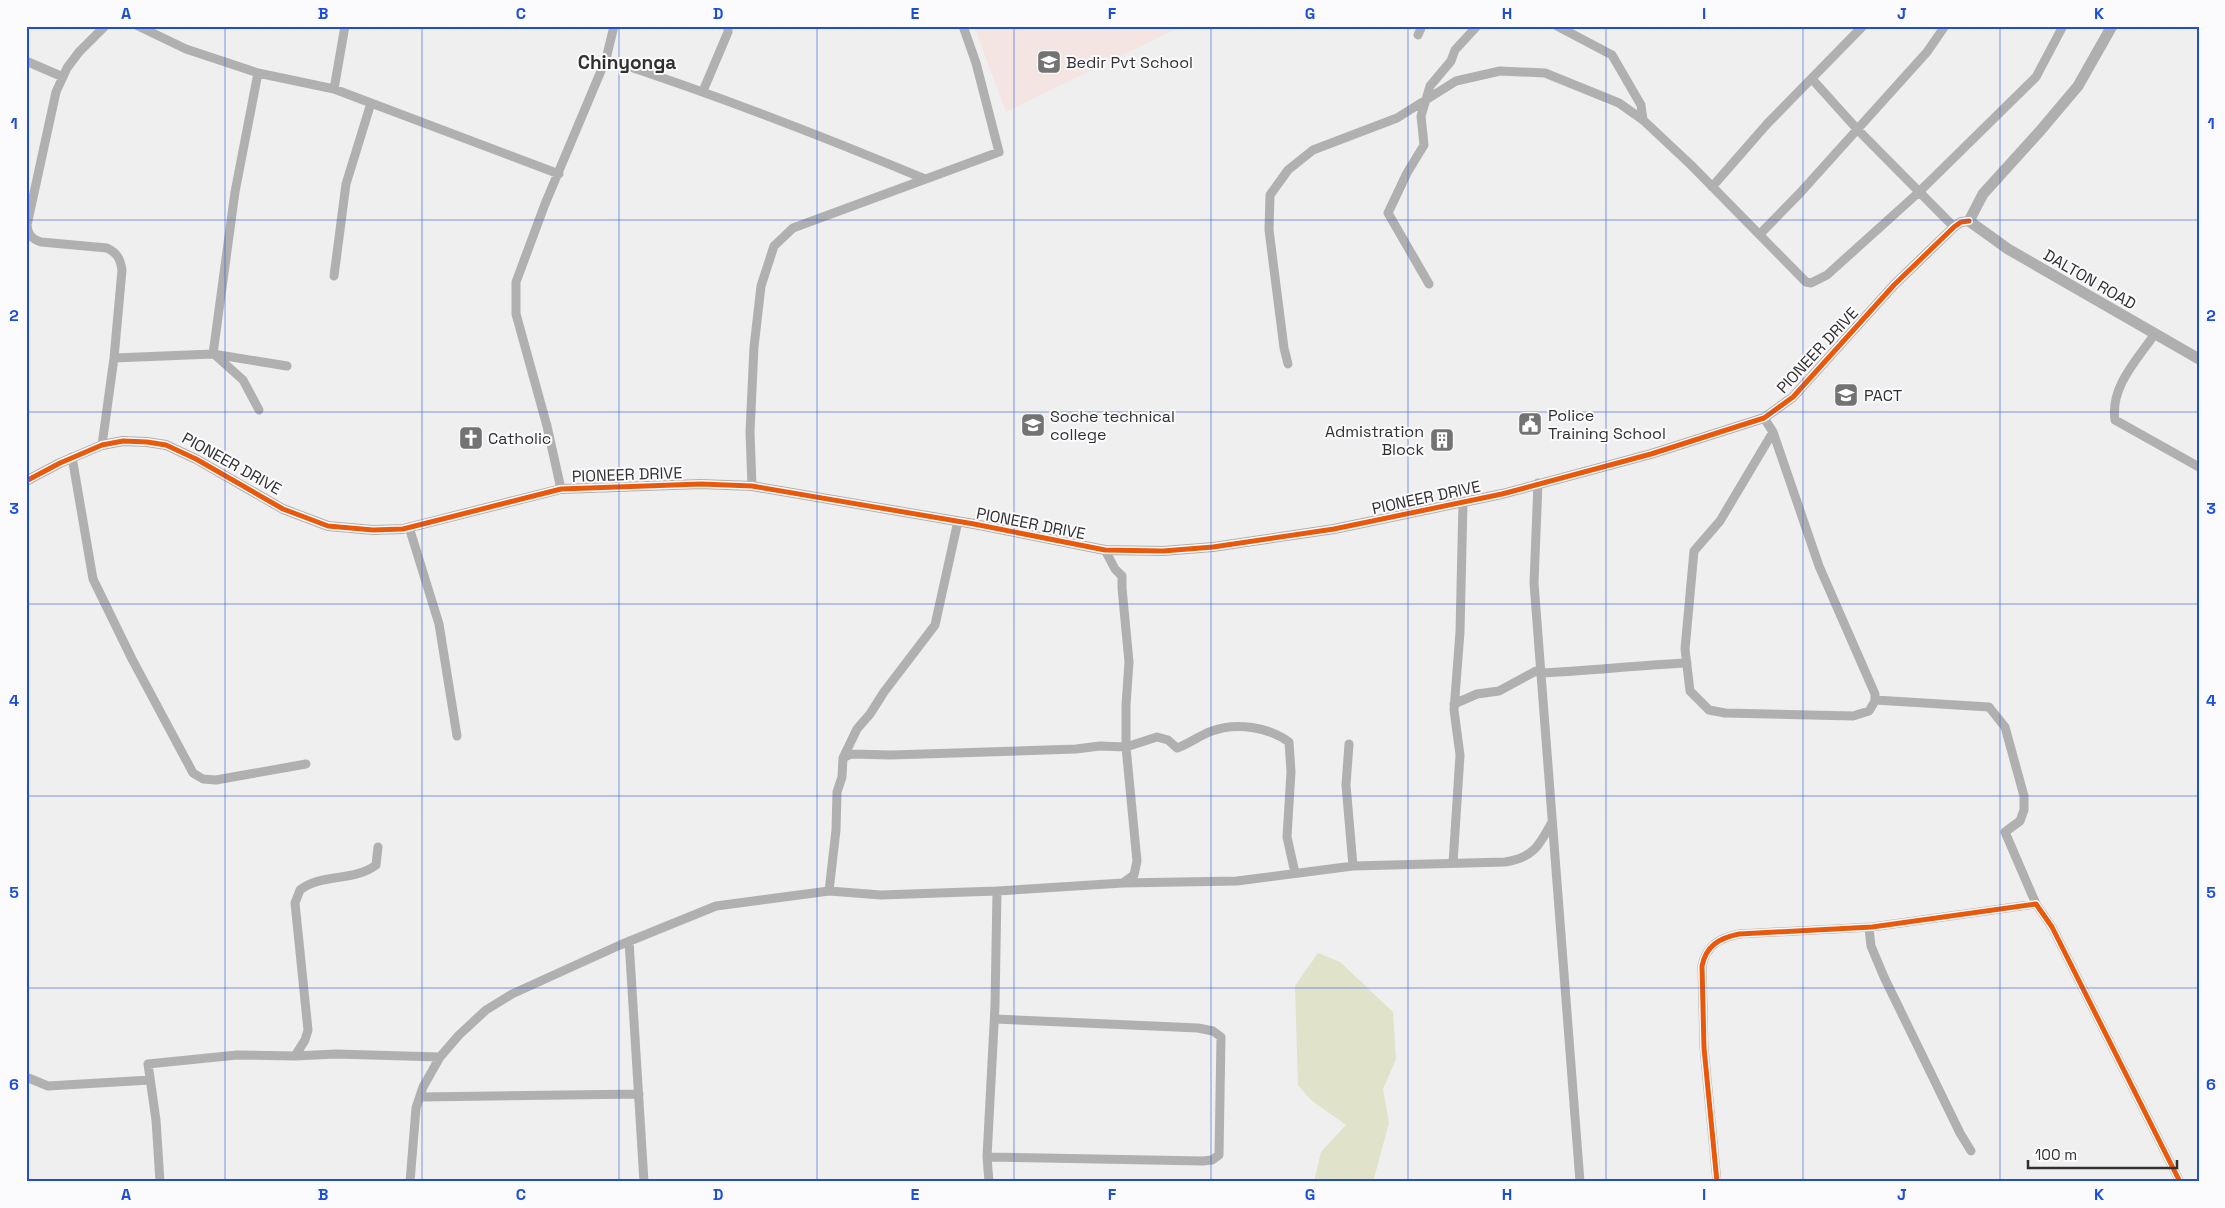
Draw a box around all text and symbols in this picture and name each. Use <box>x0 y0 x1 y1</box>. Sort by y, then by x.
text: A <box>121 3 131 24</box>
text: B <box>318 3 328 24</box>
text: C <box>516 3 526 24</box>
text: D <box>713 3 723 24</box>
text: E <box>911 3 920 24</box>
text: F <box>1108 3 1117 24</box>
text: G <box>1305 3 1315 24</box>
text: H <box>1502 3 1512 24</box>
text: I <box>1702 3 1706 24</box>
text: J <box>1897 3 1907 24</box>
text: K <box>2094 3 2104 24</box>
school or university icon: Bedir Pvt School <box>1036 49 1062 75</box>
district label: Chinyonga <box>578 50 676 75</box>
place label: Bedir Pvt School <box>1066 52 1193 73</box>
text: 1 <box>10 113 18 134</box>
text: 1 <box>2207 113 2215 134</box>
street label: DALTON ROAD <box>2040 244 2140 314</box>
street label: PIONEER DRIVE <box>1772 303 1863 398</box>
text: 2 <box>9 305 19 326</box>
text: 2 <box>2206 305 2216 326</box>
school or university icon: PACT <box>1833 382 1859 408</box>
place label: PACT <box>1864 385 1902 406</box>
place label: Police Training School <box>1548 405 1666 444</box>
place label: Soche technical college <box>1050 406 1175 445</box>
public building icon: Police Training School <box>1517 411 1543 437</box>
school or university icon: Soche technical college <box>1020 412 1046 438</box>
place label: Admistration Block <box>1325 421 1424 460</box>
church icon: Catholic <box>458 425 484 451</box>
street label: PIONEER DRIVE <box>178 427 285 499</box>
building icon: Admistration Block <box>1429 427 1455 453</box>
place label: Catholic <box>488 428 551 449</box>
street label: PIONEER DRIVE <box>571 462 683 487</box>
street label: PIONEER DRIVE <box>1370 476 1482 519</box>
text: 3 <box>9 498 19 519</box>
text: 3 <box>2206 498 2216 519</box>
street label: PIONEER DRIVE <box>975 503 1087 544</box>
text: 4 <box>9 690 19 711</box>
text: 4 <box>2206 690 2216 711</box>
text: 5 <box>9 882 19 903</box>
text: 5 <box>2206 882 2216 903</box>
text: 6 <box>9 1074 19 1095</box>
text: 6 <box>2206 1074 2216 1095</box>
scale bar <box>2028 1138 2176 1170</box>
text: 100 m <box>2035 1145 2077 1164</box>
text: A <box>121 1184 131 1205</box>
text: B <box>318 1184 328 1205</box>
text: C <box>516 1184 526 1205</box>
text: D <box>713 1184 723 1205</box>
text: E <box>911 1184 920 1205</box>
text: F <box>1108 1184 1117 1205</box>
text: G <box>1305 1184 1315 1205</box>
text: H <box>1502 1184 1512 1205</box>
text: I <box>1702 1184 1706 1205</box>
text: J <box>1897 1184 1907 1205</box>
text: K <box>2094 1184 2104 1205</box>

